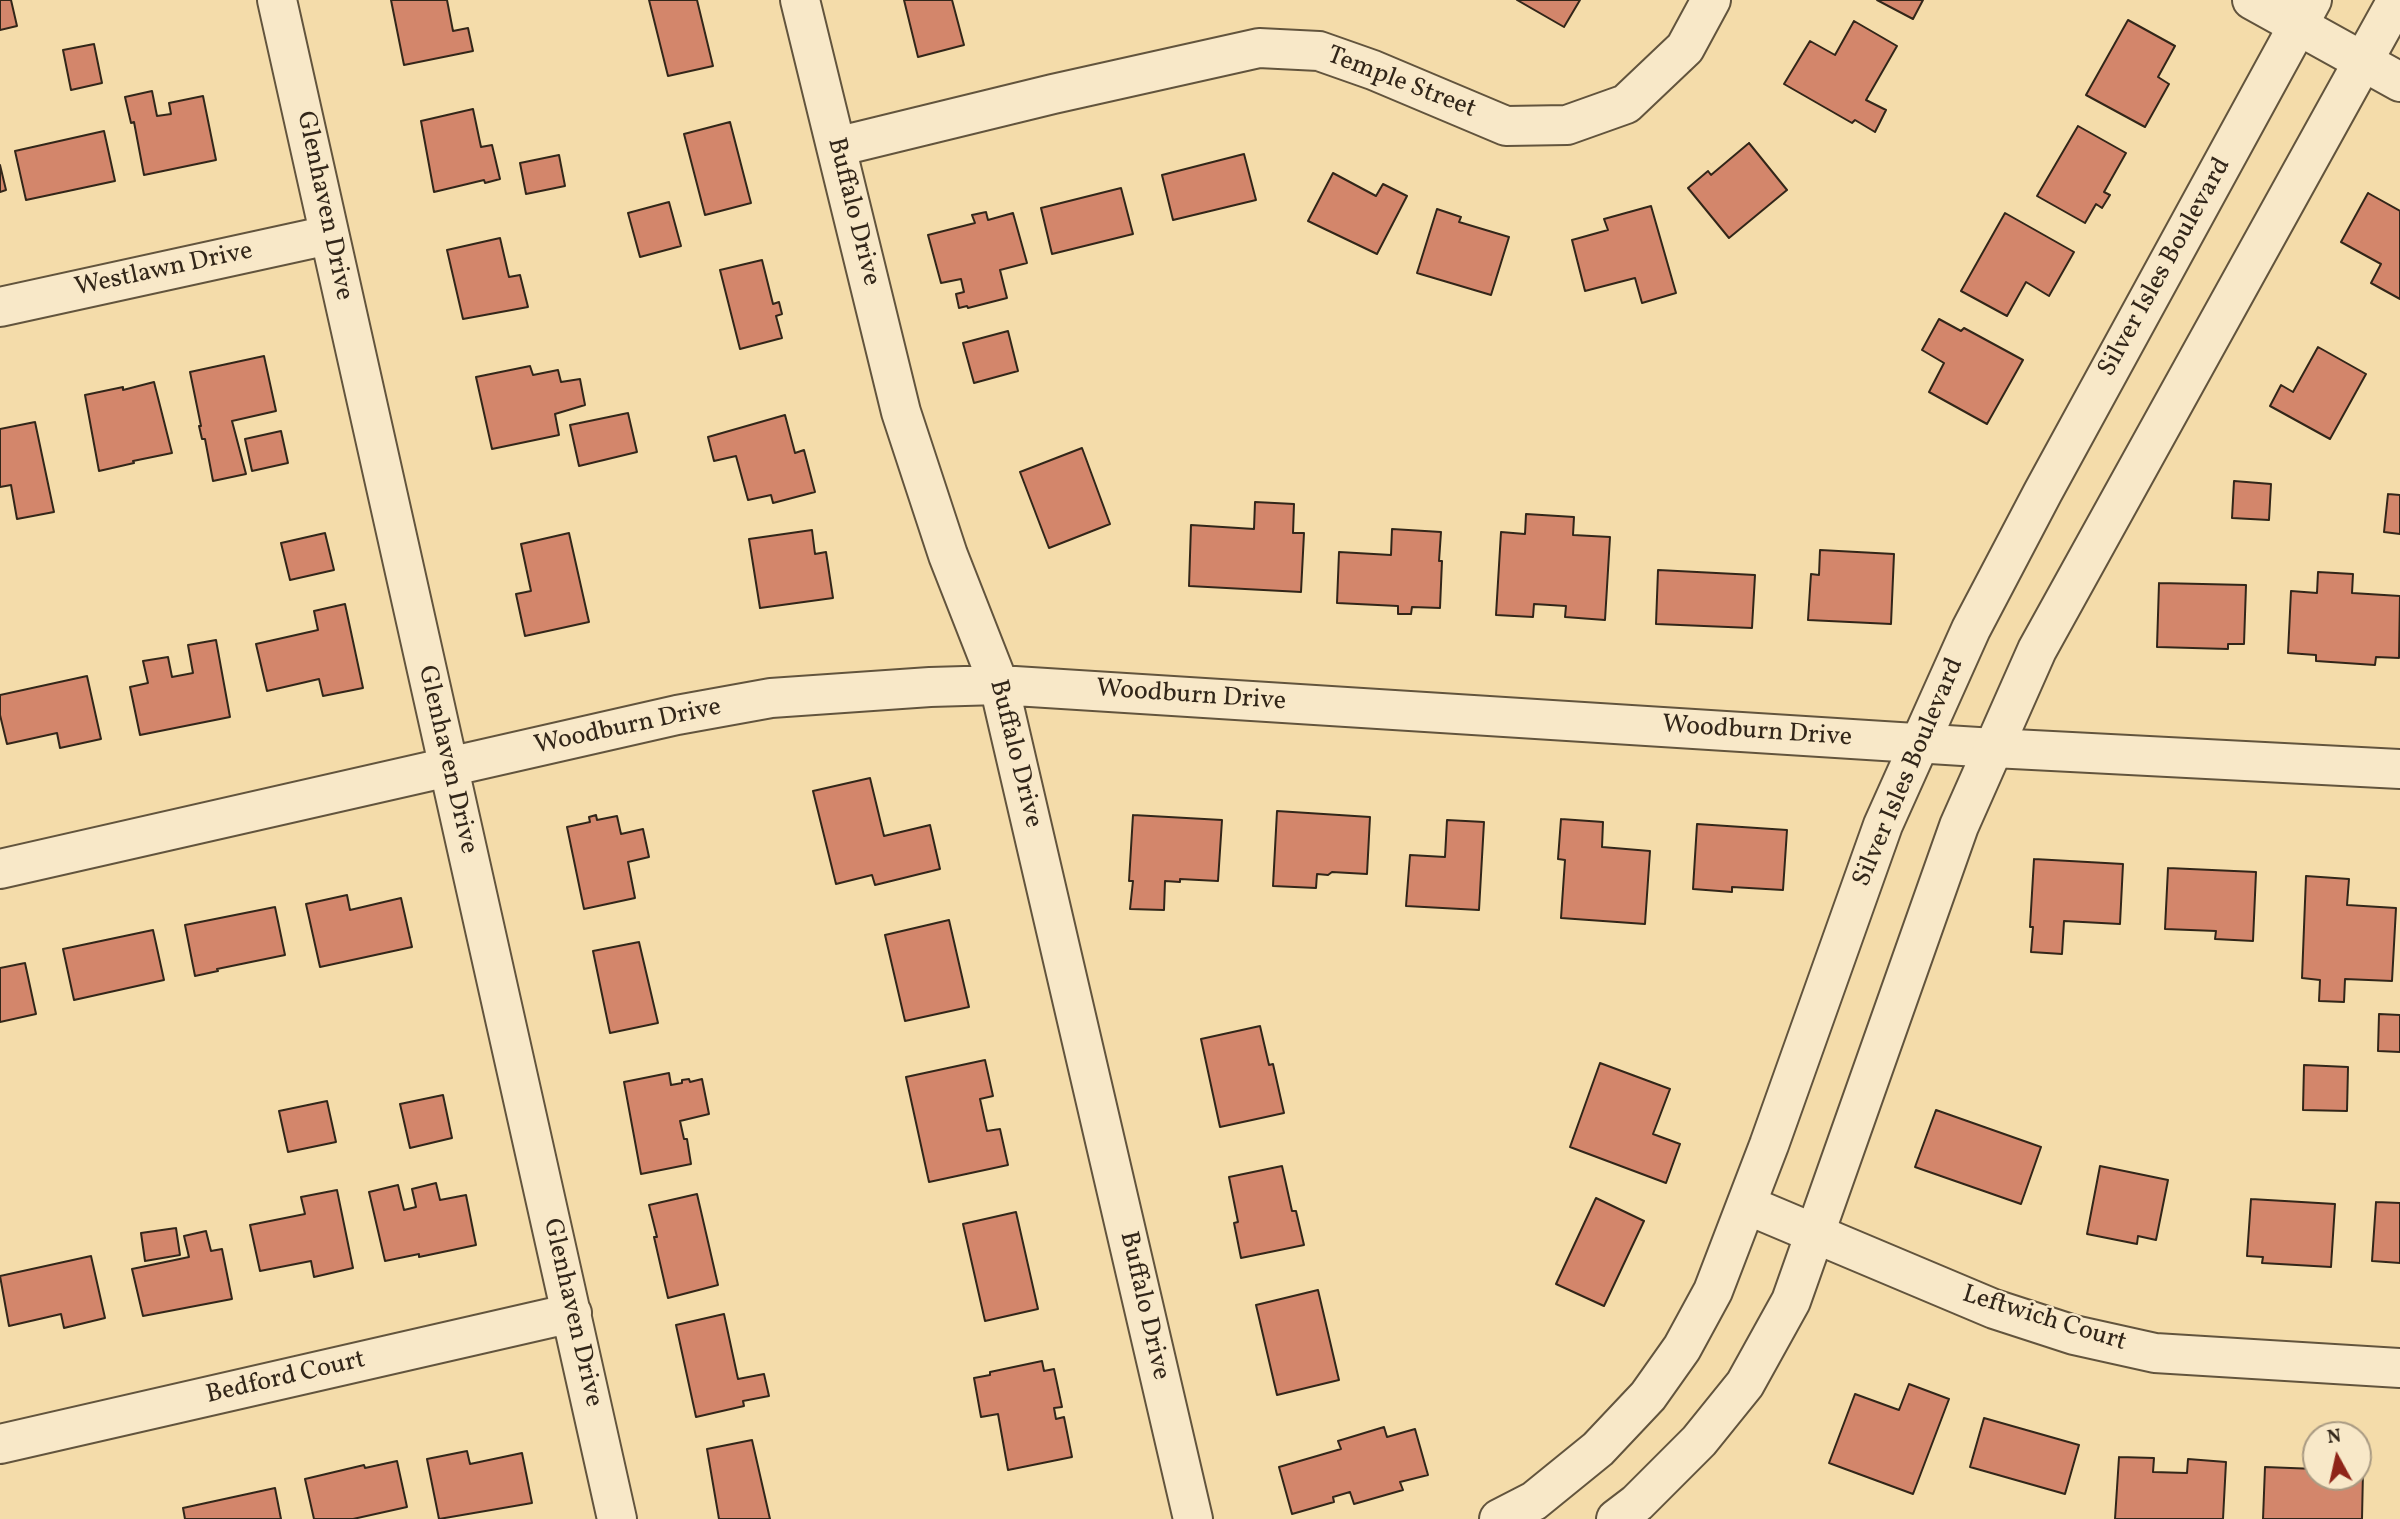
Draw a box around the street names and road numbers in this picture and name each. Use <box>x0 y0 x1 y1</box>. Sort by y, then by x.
street label: Temple Street <box>1322 41 1480 127</box>
street label: Glenhaven Drive <box>288 109 358 303</box>
street label: Buffalo Drive <box>819 135 885 289</box>
street label: Silver Isles Boulevard <box>2093 153 2239 383</box>
street label: Westlawn Drive <box>72 237 256 305</box>
street label: Silver Isles Boulevard <box>1848 654 1972 892</box>
street label: Glenhaven Drive <box>409 663 483 857</box>
street label: Woodburn Drive <box>1095 675 1287 719</box>
street label: Buffalo Drive <box>981 677 1047 831</box>
street label: Woodburn Drive <box>532 693 724 763</box>
street label: Woodburn Drive <box>1661 711 1853 755</box>
street label: Glenhaven Drive <box>534 1216 608 1410</box>
street label: Buffalo Drive <box>1111 1229 1175 1383</box>
street label: Leftwich Court <box>1958 1280 2130 1360</box>
street label: Bedford Court <box>203 1346 369 1412</box>

